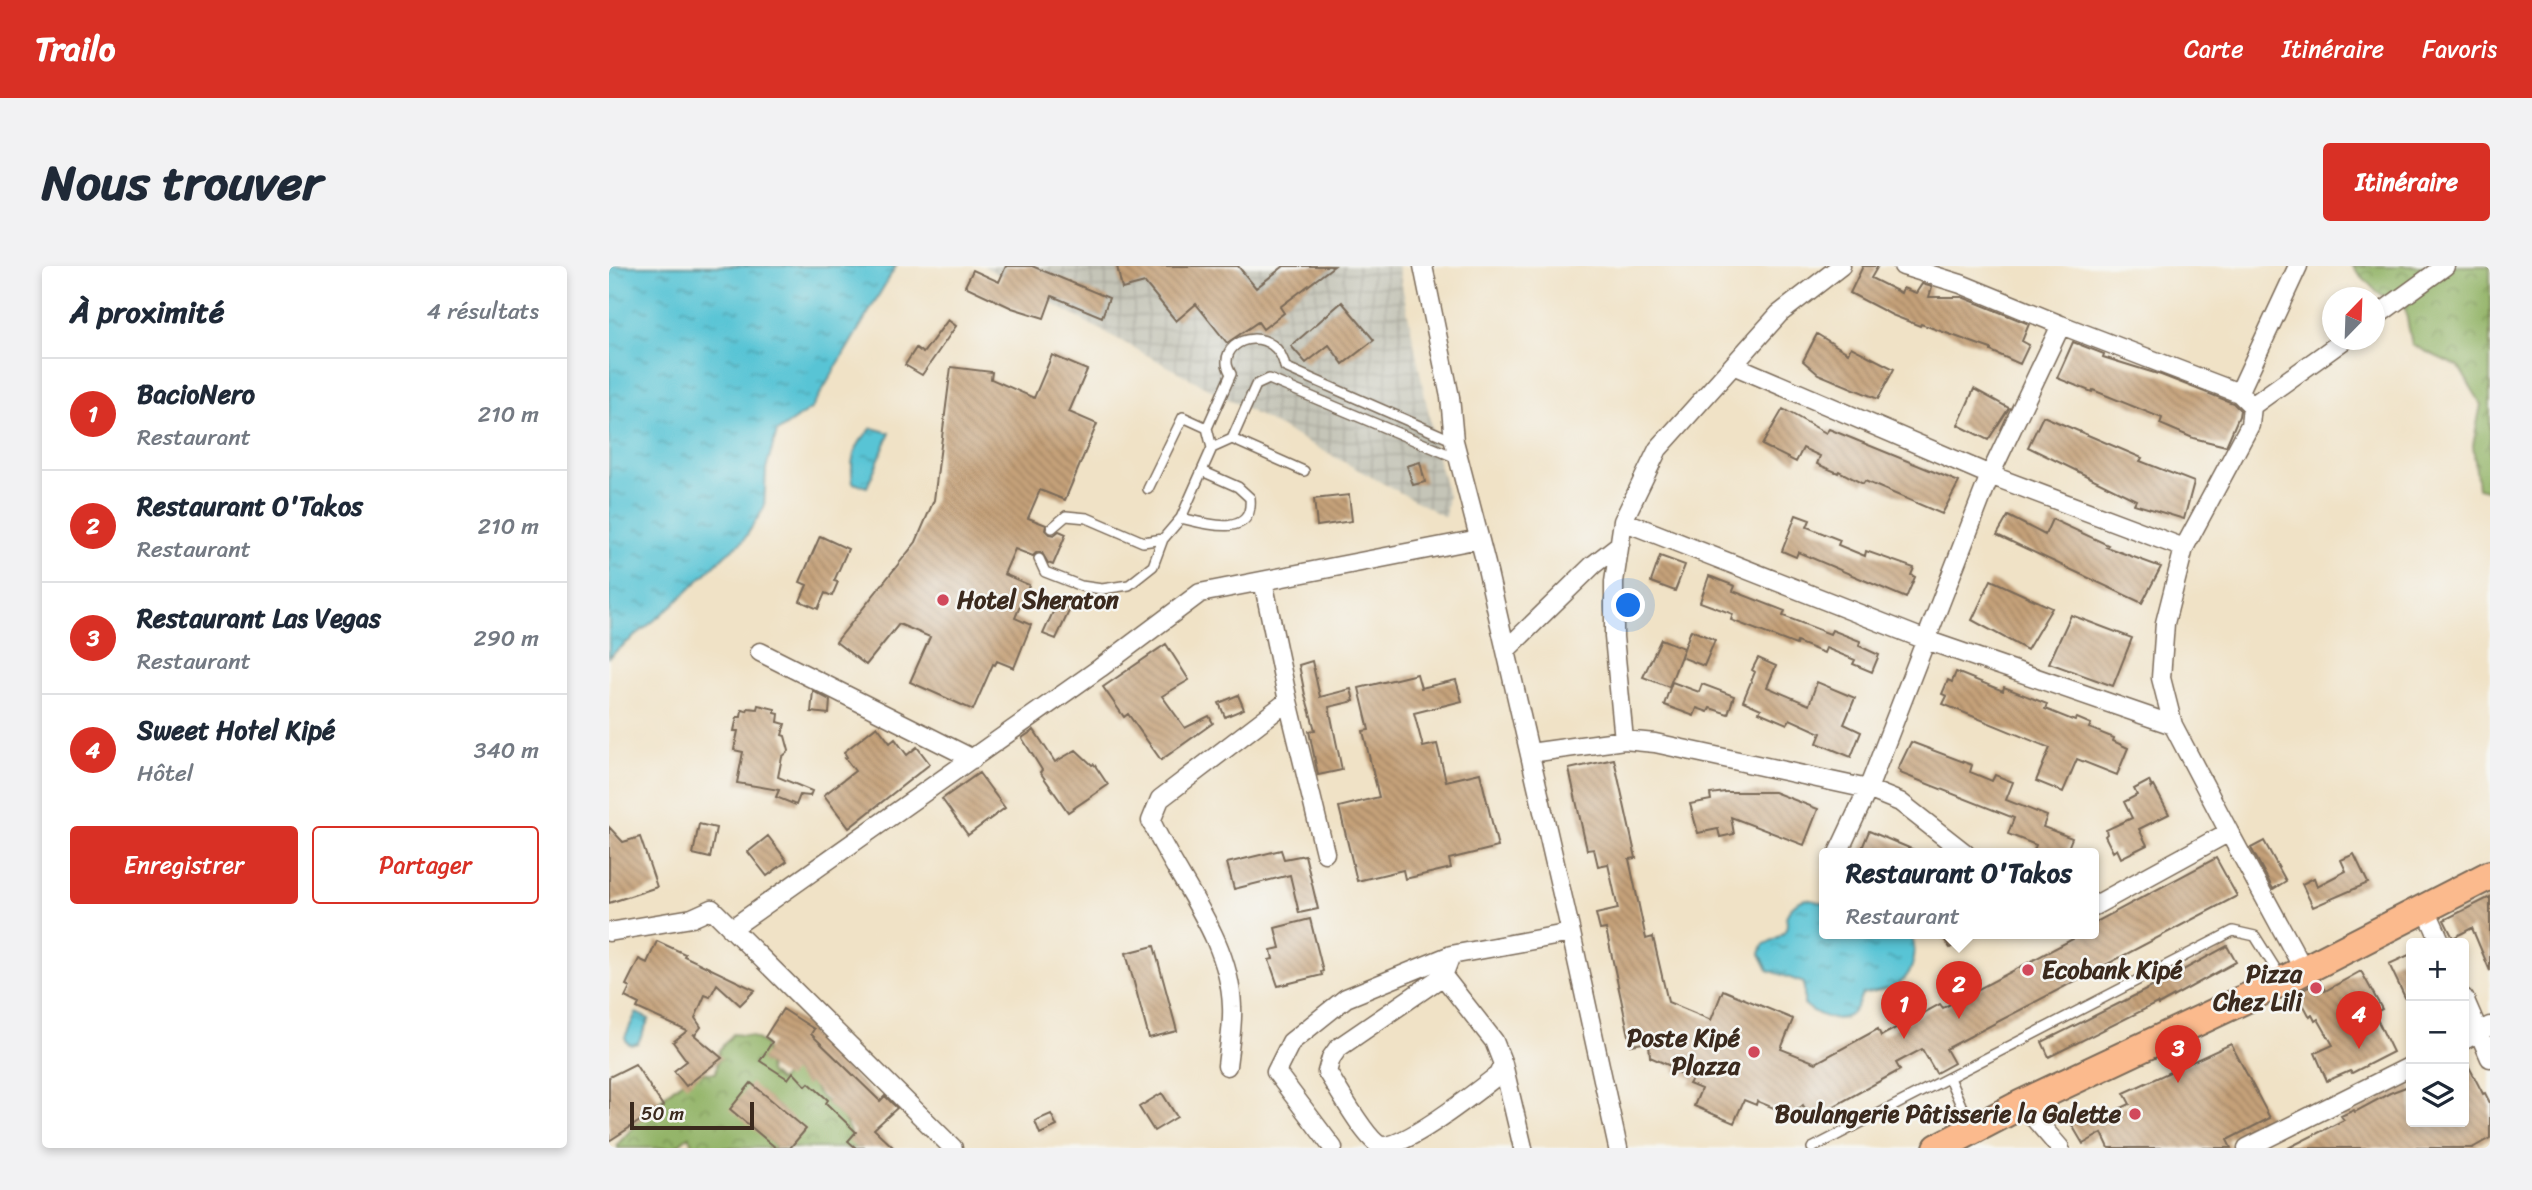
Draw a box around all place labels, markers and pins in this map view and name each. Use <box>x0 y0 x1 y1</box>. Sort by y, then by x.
place label: Hotel Sheraton <box>957 579 1119 621</box>
marker: Hotel Sheraton <box>935 592 951 608</box>
place label: Ecobank Kipé <box>2042 949 2183 991</box>
place label: Pizza Chez Lili <box>2212 953 2303 1023</box>
pin: 2 <box>1936 961 1982 1019</box>
marker: Ecobank Kipé <box>2020 962 2036 978</box>
marker: Pizza Chez Lili <box>2308 980 2324 996</box>
pin: 1 <box>1881 981 1927 1039</box>
pin: 4 <box>2336 991 2382 1049</box>
place label: Poste Kipé Plazza <box>1627 1017 1741 1087</box>
pin: 3 <box>2155 1025 2201 1083</box>
marker: Poste Kipé Plazza <box>1746 1044 1762 1060</box>
place label: Boulangerie Pâtisserie la Galette <box>1775 1093 2122 1135</box>
marker: Boulangerie Pâtisserie la Galette <box>2127 1106 2143 1122</box>

